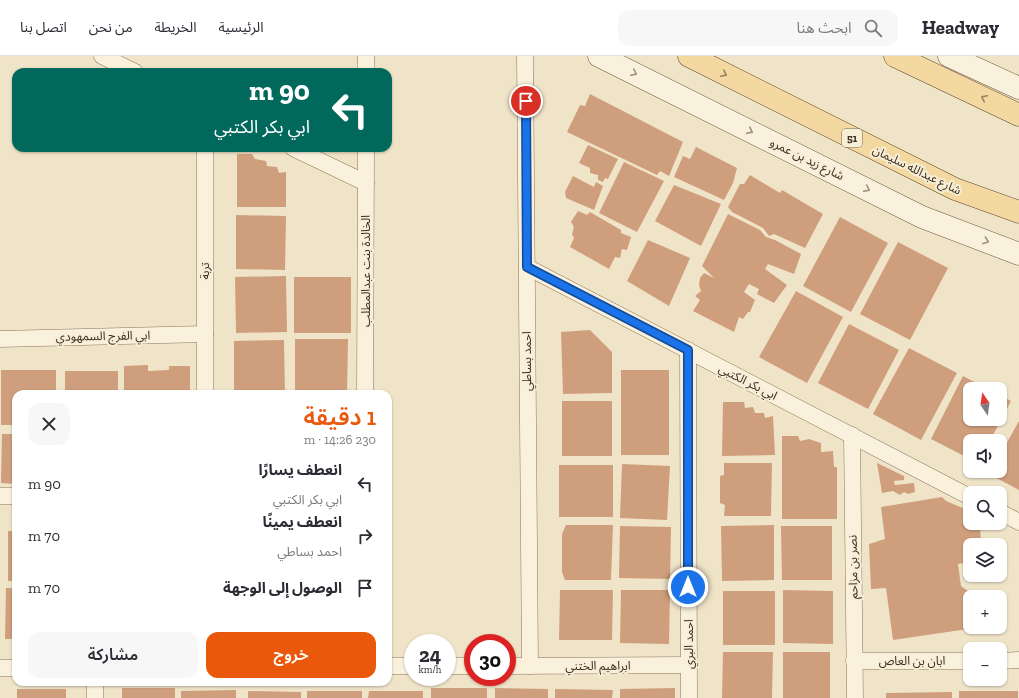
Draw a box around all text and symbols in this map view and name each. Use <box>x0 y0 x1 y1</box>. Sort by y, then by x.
search box <box>618 10 898 46</box>
text: Headway <box>922 16 999 39</box>
icon: search <box>862 17 884 39</box>
text: اتصل بنا <box>20 19 67 36</box>
text: من نحن <box>89 19 133 36</box>
text: الخريطة <box>155 19 196 36</box>
text: الرئيسية <box>218 19 263 36</box>
text: ابحث هنا <box>797 19 852 37</box>
one-way arrow <box>630 69 637 76</box>
one-way arrow <box>720 69 727 76</box>
text: 90 m <box>249 74 310 107</box>
icon: left <box>324 84 376 136</box>
pin <box>509 84 543 118</box>
icon: arrive <box>515 90 537 112</box>
one-way arrow <box>980 95 988 103</box>
text: ابي بكر الكتبي <box>214 116 310 138</box>
one-way arrow <box>746 126 754 134</box>
road number: 51 <box>842 129 862 147</box>
street label: شارع زيد بن عمرو <box>767 135 846 185</box>
street label: شارع عبدالله سليمان <box>869 142 964 199</box>
one-way arrow <box>863 184 870 192</box>
street label: الخالدة بنت عبدالمطلب <box>359 215 373 327</box>
one-way arrow <box>982 237 989 245</box>
street label: تربة <box>198 262 212 280</box>
street label: ابي الفرج السمهودي <box>56 328 151 347</box>
street label: احمد بساطي <box>520 331 537 391</box>
street label: ابي بكر الكتبي <box>715 361 780 405</box>
north arrow <box>963 382 1007 426</box>
map controls <box>963 382 1007 686</box>
text: 1 دقيقة <box>303 402 376 431</box>
button: close <box>28 403 70 445</box>
text: 230 m · 14:26 <box>304 432 376 447</box>
button: sound <box>963 434 1007 478</box>
text: انعطف يسارًا <box>259 461 342 479</box>
icon: left <box>354 473 376 495</box>
text: 90 m <box>28 475 61 493</box>
button: search <box>963 486 1007 530</box>
text: ابي بكر الكتبي <box>273 492 342 507</box>
text: انعطف يمينًا <box>262 513 342 531</box>
icon: right <box>354 525 376 547</box>
text: 70 m <box>28 527 60 545</box>
street label: نصر بن مزاحم <box>845 535 863 599</box>
button: layers <box>963 538 1007 582</box>
text: احمد بساطي <box>277 544 342 559</box>
position arrow <box>667 566 709 608</box>
icon: arrive <box>354 577 376 599</box>
text: 70 m <box>28 579 60 597</box>
text: الوصول إلى الوجهة <box>223 579 342 597</box>
button: + <box>963 590 1007 634</box>
street label: احمد البري <box>682 619 699 669</box>
button: مشاركة <box>28 632 198 678</box>
button: خروج <box>206 632 376 678</box>
speed limit sign: 30 <box>464 634 516 686</box>
button: − <box>963 642 1007 686</box>
text: 24 <box>419 643 441 667</box>
street label: ابان بن العاص <box>879 654 945 668</box>
street label: ابراهيم الختني <box>565 659 631 676</box>
text: km/h <box>419 664 441 676</box>

